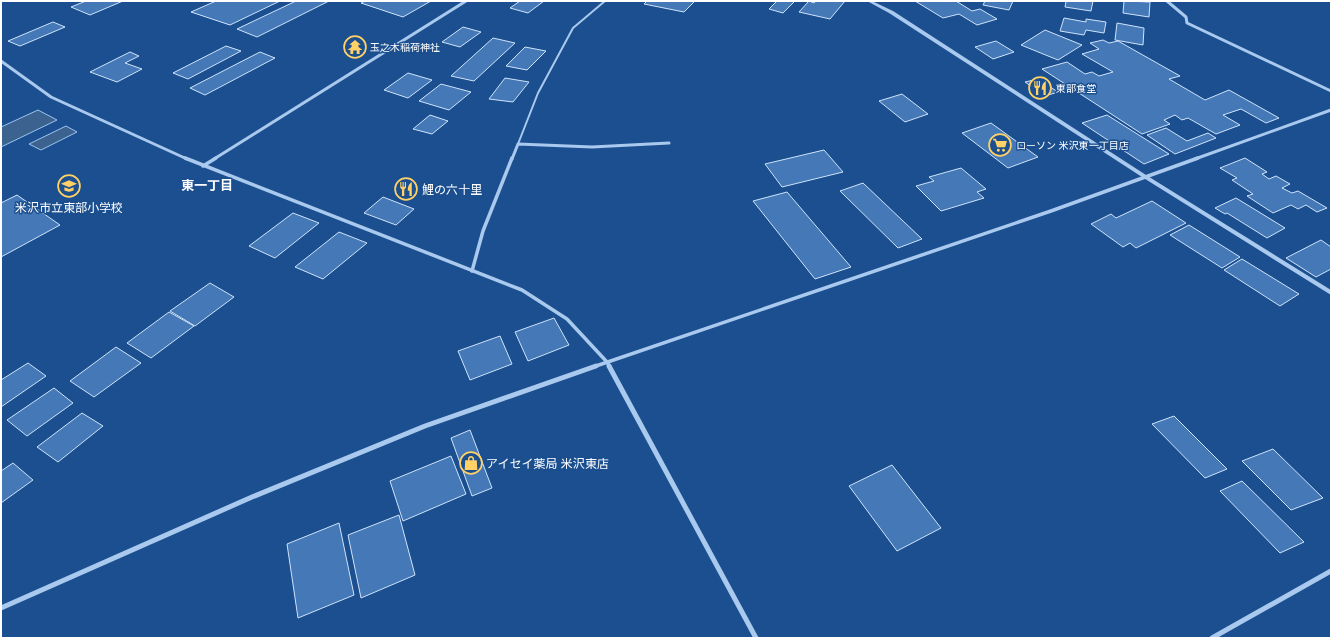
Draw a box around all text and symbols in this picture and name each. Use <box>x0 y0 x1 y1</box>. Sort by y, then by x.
temple icon: 玉之木稲荷神社 <box>342 34 368 60</box>
place label: 玉之木稲荷神社 <box>370 41 440 53</box>
restaurant icon: 東部食堂 <box>1027 75 1053 101</box>
place label: 東部食堂 <box>1056 82 1096 94</box>
supermarket icon: ローソン 米沢東一丁目店 <box>987 132 1013 158</box>
place label: ローソン 米沢東一丁目店 <box>1016 139 1129 151</box>
school or university icon: 米沢市立東部小学校 <box>56 173 82 199</box>
restaurant icon: 鯉の六十里 <box>393 176 419 202</box>
district label: 東一丁目 <box>181 177 233 193</box>
place label: 鯉の六十里 <box>422 182 482 197</box>
place label: 米沢市立東部小学校 <box>15 200 123 215</box>
shop icon: アイセイ薬局 米沢東店 <box>458 450 484 476</box>
place label: アイセイ薬局 米沢東店 <box>486 456 609 471</box>

